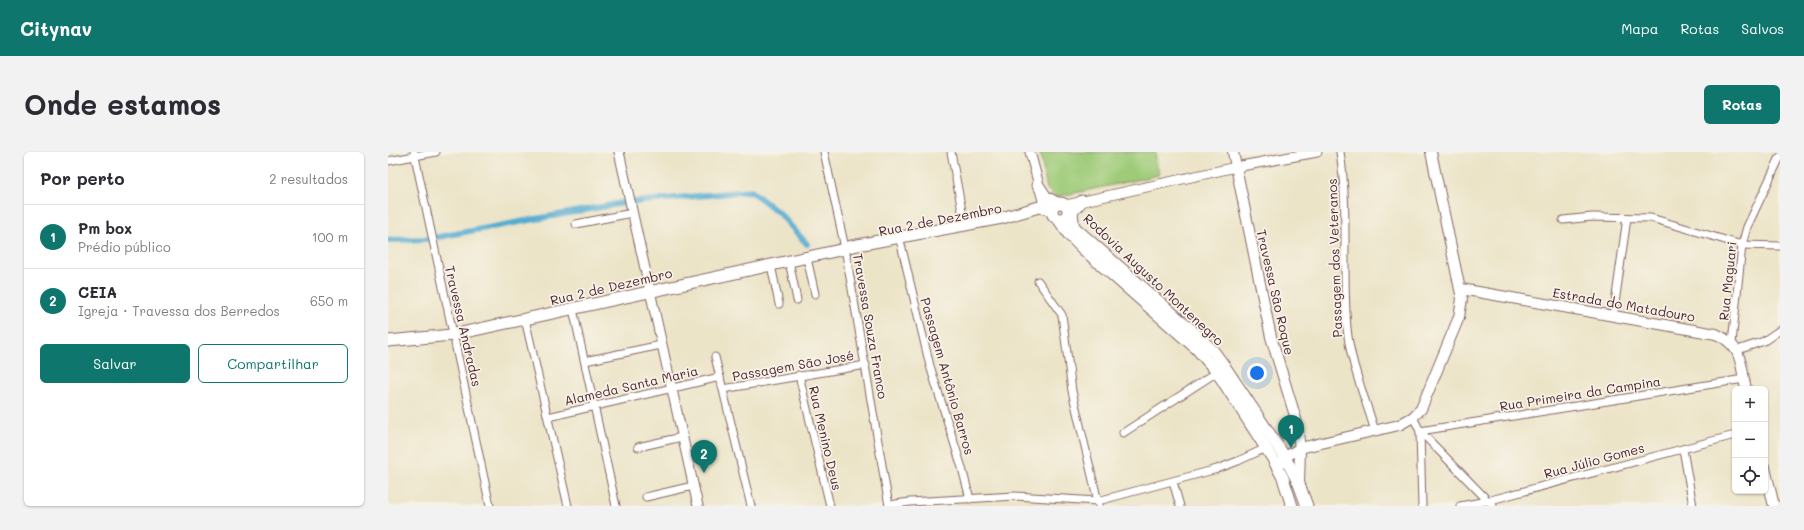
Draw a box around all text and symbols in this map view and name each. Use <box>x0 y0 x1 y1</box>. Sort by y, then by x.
text: Citynav <box>20 16 92 41</box>
text: Mapa <box>1621 19 1658 38</box>
text: Rotas <box>1680 19 1719 38</box>
text: Salvos <box>1741 19 1784 38</box>
button: Rotas <box>1704 85 1780 124</box>
text: Onde estamos <box>24 86 221 122</box>
text: Por perto <box>40 167 124 189</box>
text: 2 resultados <box>269 170 348 187</box>
street label: Passagem dos Veteranos <box>1323 178 1345 338</box>
street label: Rua 2 de Dezembro <box>877 199 1003 239</box>
street label: Rodovia Augusto Montenegro <box>1080 209 1228 349</box>
text: Pm box <box>78 218 132 238</box>
street label: Travessa São Roque <box>1253 227 1299 357</box>
text: 1 <box>50 228 56 245</box>
text: 100 m <box>312 228 348 245</box>
text: Prédio público <box>78 238 171 255</box>
street label: Rua Maguari <box>1714 241 1740 321</box>
street label: Travessa Souza Franco <box>850 252 892 401</box>
street label: Travessa Andradas <box>442 264 486 388</box>
street label: Rua 2 de Dezembro <box>548 264 674 308</box>
text: CEIA <box>78 282 117 302</box>
street label: Estrada do Matadouro <box>1551 283 1697 325</box>
text: 2 <box>49 292 57 309</box>
text: 650 m <box>310 292 348 309</box>
street label: Passagem Antônio Barros <box>917 295 979 457</box>
text: Igreja · Travessa dos Berredos <box>78 302 280 319</box>
button: Salvar <box>40 344 190 383</box>
button: Compartilhar <box>198 344 348 383</box>
street label: Passagem São José <box>731 346 855 384</box>
street label: Alameda Santa Maria <box>562 361 700 409</box>
your location <box>1247 363 1267 383</box>
street label: Rua Primeira da Campina <box>1498 372 1662 414</box>
street label: Rua Menino Deus <box>806 384 846 492</box>
map controls <box>1732 386 1768 494</box>
button: + <box>1732 386 1768 422</box>
pin: 1 <box>1278 415 1304 448</box>
button: − <box>1732 422 1768 458</box>
street label: Rua Júlio Gomes <box>1542 438 1646 482</box>
pin: 2 <box>691 440 717 473</box>
button: locate <box>1732 458 1768 494</box>

